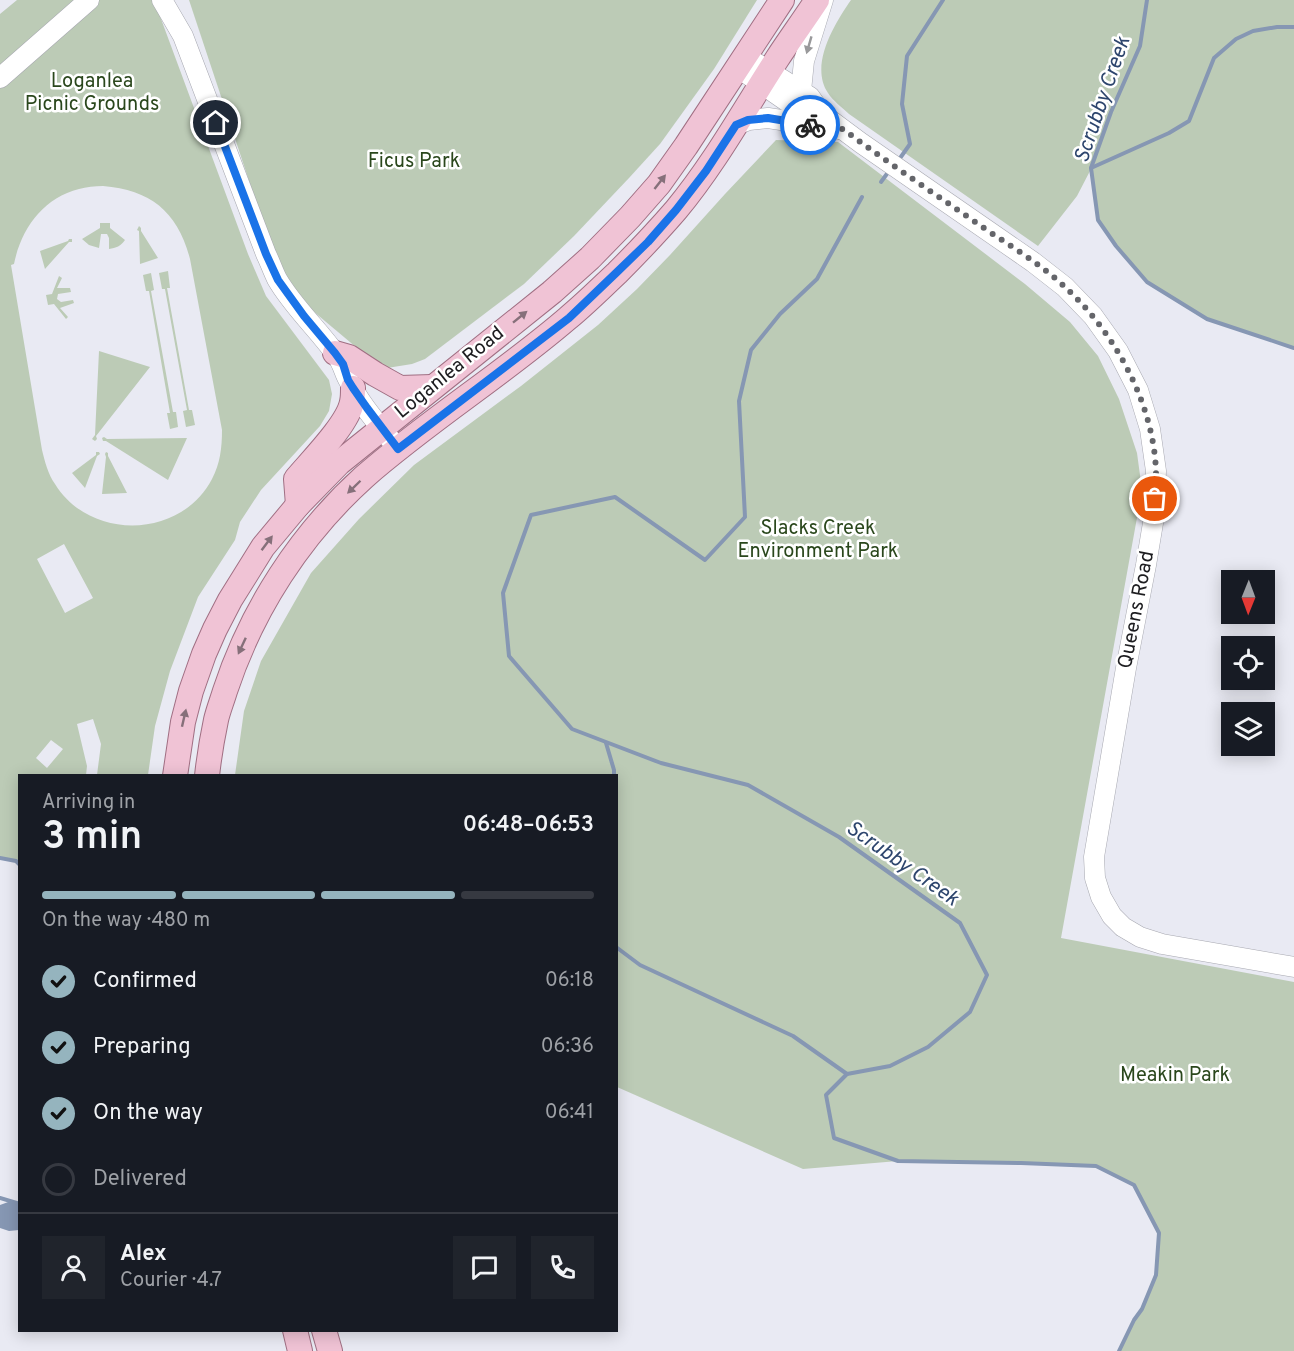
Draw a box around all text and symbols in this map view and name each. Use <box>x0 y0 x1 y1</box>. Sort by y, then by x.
water label: Scrubby Creek <box>1069 33 1137 167</box>
one-way arrow <box>804 36 813 54</box>
park label: Loganlea Picnic Grounds <box>25 69 159 118</box>
courier <box>780 95 840 155</box>
pin <box>190 97 241 148</box>
icon: home <box>199 106 232 139</box>
icon: bike <box>794 109 827 142</box>
park label: Ficus Park <box>368 149 460 175</box>
one-way arrow <box>653 174 666 190</box>
one-way arrow <box>512 311 528 324</box>
street label: Loganlea Road <box>390 321 510 425</box>
pin <box>1129 473 1180 524</box>
one-way arrow <box>347 480 361 494</box>
icon: bag <box>1138 482 1171 515</box>
park label: Slacks Creek Environment Park <box>738 516 898 565</box>
one-way arrow <box>261 535 274 551</box>
street label: Queens Road <box>1113 549 1161 671</box>
north arrow <box>1221 570 1275 624</box>
map controls <box>1221 570 1275 756</box>
button: locate <box>1221 636 1275 690</box>
one-way arrow <box>238 637 247 654</box>
button: layers <box>1221 702 1275 756</box>
one-way arrow <box>180 709 190 727</box>
text: Arriving in <box>42 790 135 816</box>
text: 06:48–06:53 <box>463 812 594 839</box>
text: 3 min <box>42 814 142 863</box>
water label: Scrubby Creek <box>840 815 964 913</box>
text: On the way · 480 m <box>42 908 210 934</box>
icon: check <box>42 965 75 998</box>
text: Confirmed <box>93 968 197 995</box>
text: 06:18 <box>545 968 594 994</box>
icon: check <box>42 1031 75 1064</box>
text: Preparing <box>93 1034 191 1061</box>
text: 06:36 <box>541 1034 594 1060</box>
park label: Meakin Park <box>1120 1063 1230 1089</box>
icon: check <box>42 1097 75 1130</box>
text: On the way <box>93 1100 203 1127</box>
text: 06:41 <box>545 1100 594 1126</box>
text: Delivered <box>93 1166 187 1193</box>
button: person <box>42 1236 105 1299</box>
button: chat <box>453 1236 516 1299</box>
button: phone <box>531 1236 594 1299</box>
text: Alex <box>120 1241 167 1268</box>
text: Courier · 4.7 <box>120 1268 222 1294</box>

